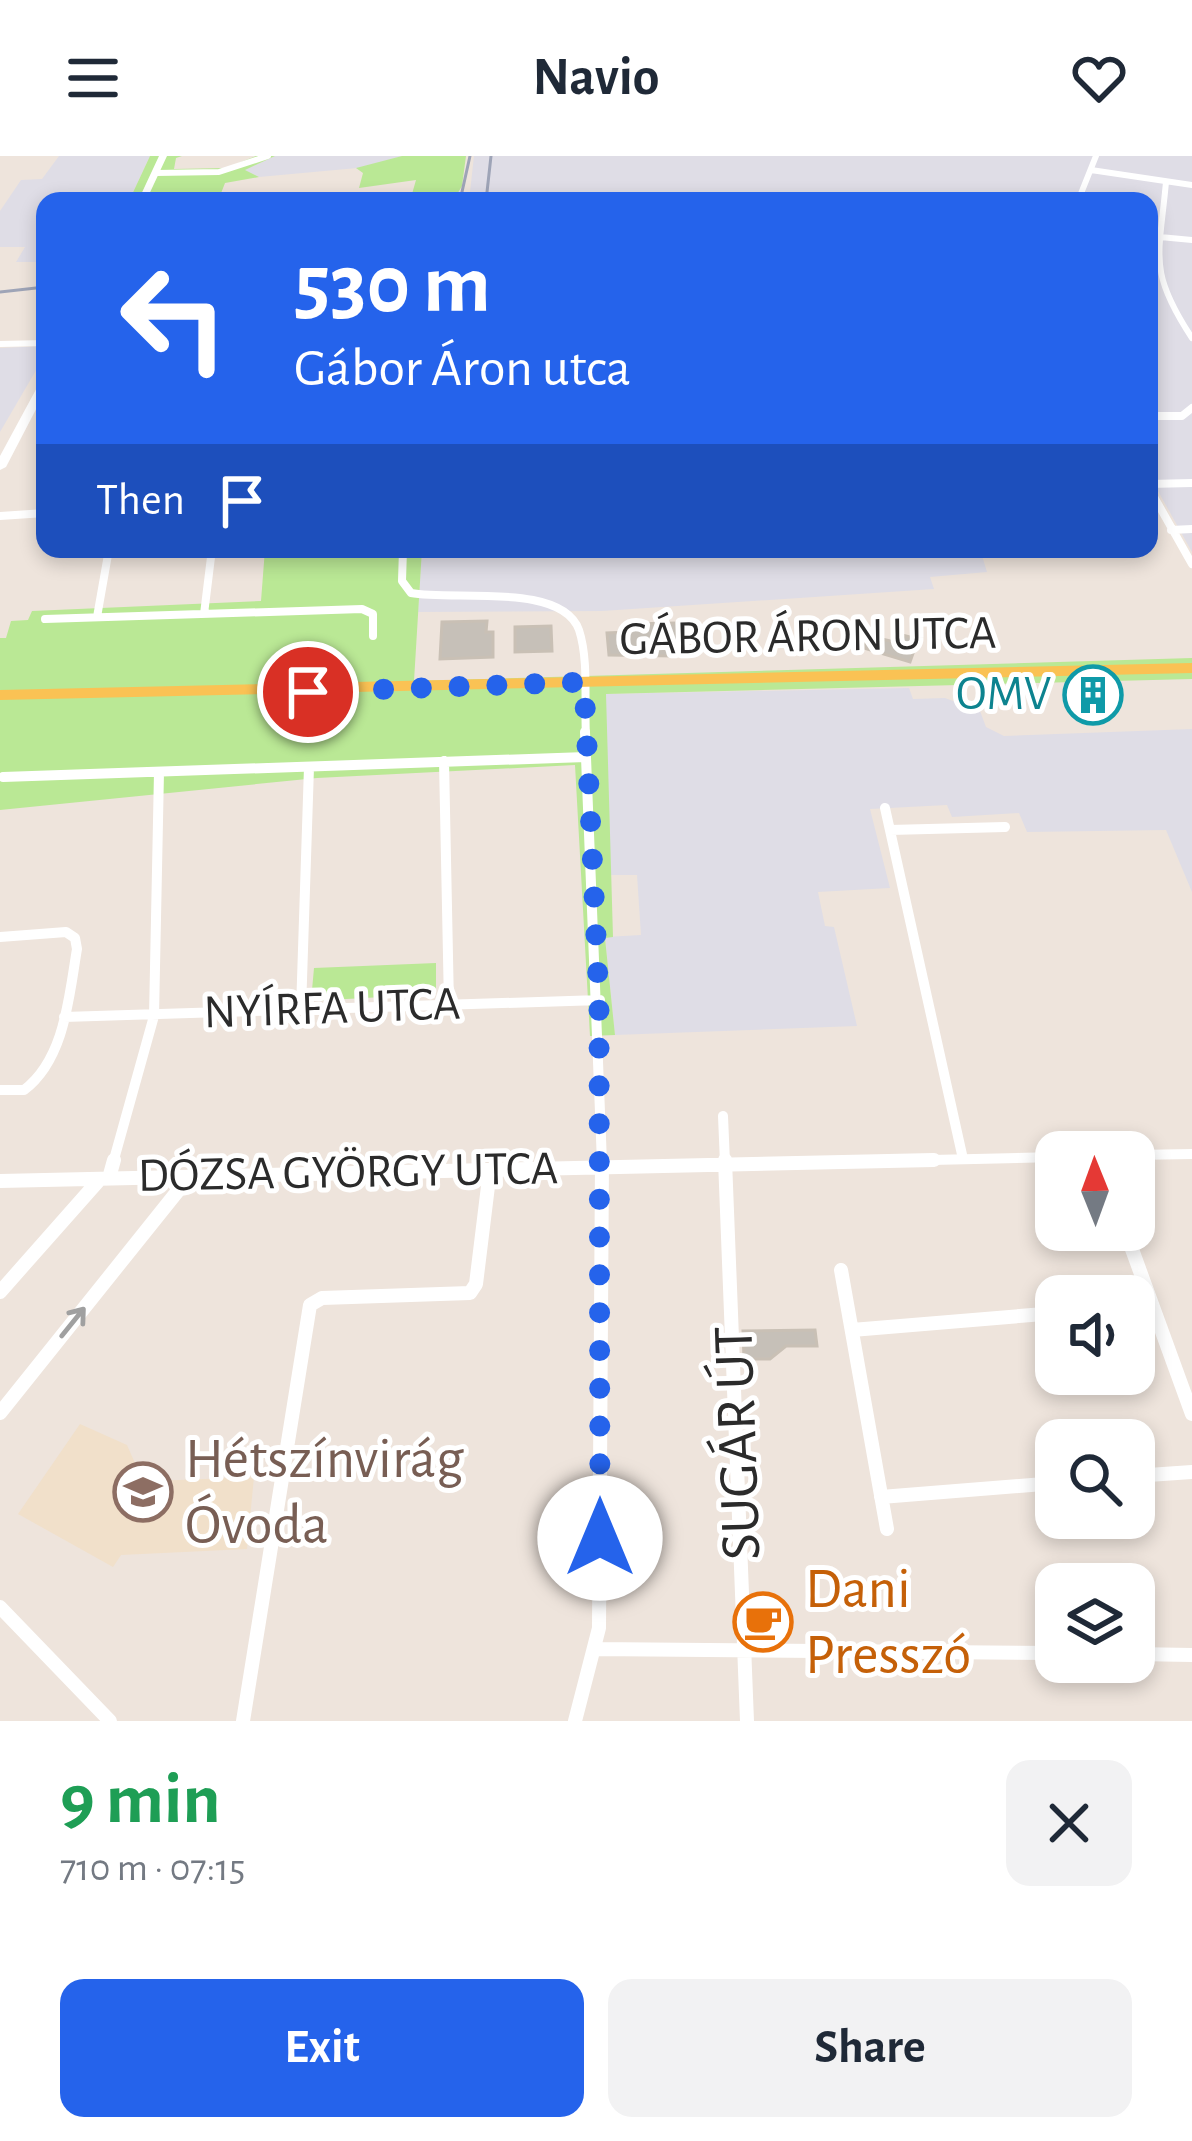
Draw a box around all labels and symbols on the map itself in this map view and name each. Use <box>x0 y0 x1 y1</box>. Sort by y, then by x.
street label: GÁBOR ÁRON UTCA <box>619 605 997 664</box>
pin <box>257 641 359 743</box>
building icon: OMV <box>1062 664 1124 726</box>
place label: OMV <box>956 671 1051 719</box>
street label: NYÍRFA UTCA <box>202 976 461 1037</box>
north arrow <box>1035 1131 1155 1251</box>
street label: DÓZSA GYÖRGY UTCA <box>137 1140 559 1201</box>
one-way arrow <box>59 1307 86 1338</box>
street label: SUGÁR ÚT <box>701 1325 771 1561</box>
place label: Hétszínvirág Óvoda <box>185 1431 464 1554</box>
school or university icon: Hétszínvirág Óvoda <box>112 1461 174 1523</box>
position arrow <box>537 1475 663 1601</box>
place label: Dani Presszó <box>805 1561 971 1684</box>
cafe icon: Dani Presszó <box>732 1591 794 1653</box>

